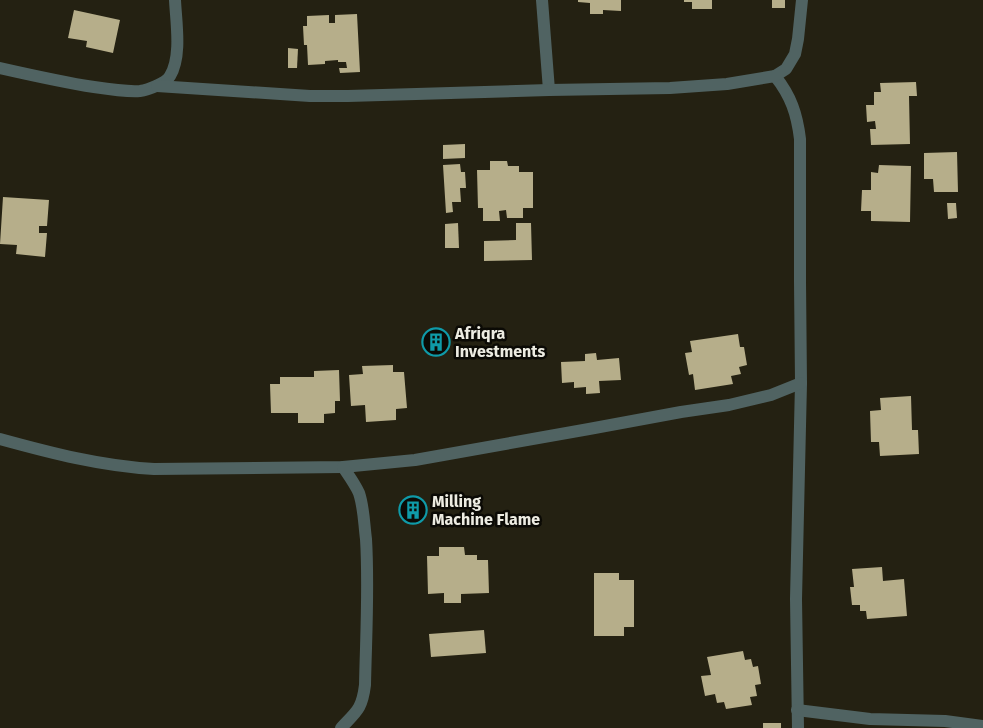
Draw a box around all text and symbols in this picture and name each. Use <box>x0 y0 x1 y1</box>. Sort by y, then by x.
place label: Afriqra Investments <box>454 324 545 361</box>
building icon: Afriqra Investments <box>421 327 451 357</box>
place label: Milling Machine Flame <box>432 492 540 529</box>
building icon: Milling Machine Flame <box>398 495 428 525</box>

